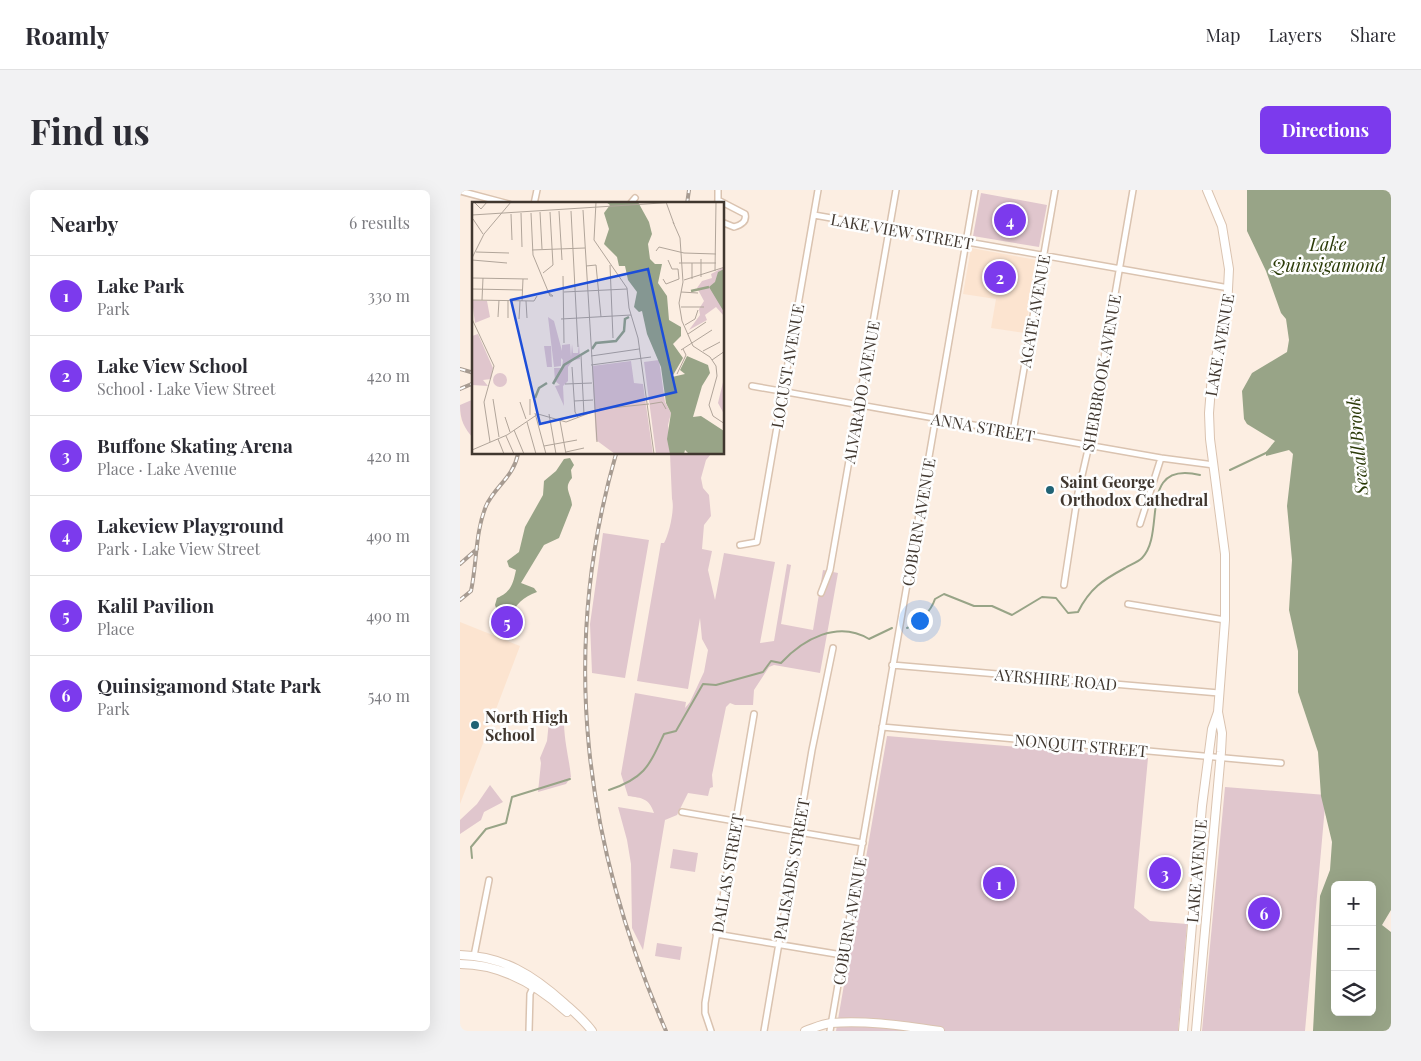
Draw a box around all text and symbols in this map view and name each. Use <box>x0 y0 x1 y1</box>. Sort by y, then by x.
text: Roamly <box>25 19 109 51</box>
text: Map <box>1205 23 1240 47</box>
text: Layers <box>1268 23 1322 47</box>
text: Share <box>1350 23 1396 47</box>
button: Directions <box>1260 106 1391 154</box>
text: Find us <box>30 107 150 154</box>
pin: 4 <box>994 201 1026 239</box>
inset map <box>472 202 725 455</box>
street label: LAKE VIEW STREET <box>829 208 975 254</box>
text: Nearby <box>50 209 119 237</box>
text: 6 results <box>349 212 410 233</box>
water label: Lake Quinsigamond <box>1270 232 1386 277</box>
street label: AGATE AVENUE <box>1014 253 1054 370</box>
pin: 2 <box>984 258 1016 296</box>
text: Lake Park <box>97 272 184 298</box>
text: 1 <box>63 285 69 306</box>
text: 330 m <box>368 285 410 306</box>
street label: LAKE AVENUE <box>1200 292 1238 398</box>
street label: SHERBROOK AVENUE <box>1077 293 1125 453</box>
text: Park <box>97 298 130 319</box>
street label: LOCUST AVENUE <box>766 302 808 430</box>
street label: ALVARADO AVENUE <box>838 319 884 466</box>
text: Lake View School <box>97 352 248 378</box>
text: 2 <box>62 365 70 386</box>
text: 420 m <box>367 365 410 386</box>
text: School · Lake View Street <box>97 378 275 399</box>
water label: Sewall Brook <box>1341 396 1373 497</box>
street label: ANNA STREET <box>929 407 1036 446</box>
text: Buffone Skating Arena <box>97 432 293 458</box>
text: 3 <box>62 445 70 466</box>
text: 420 m <box>367 445 410 466</box>
street label: COBURN AVENUE <box>896 456 940 588</box>
text: Place · Lake Avenue <box>97 458 237 479</box>
place label: Saint George Orthodox Cathedral <box>1060 471 1208 510</box>
marker: Saint George Orthodox Cathedral <box>1044 484 1056 496</box>
text: Lakeview Playground <box>97 512 284 538</box>
text: 4 <box>62 525 70 546</box>
text: 490 m <box>366 525 410 546</box>
text: Park · Lake View Street <box>97 538 260 559</box>
text: Kalil Pavilion <box>97 592 214 618</box>
pin: 5 <box>491 603 523 641</box>
text: 5 <box>62 605 70 626</box>
text: 490 m <box>366 605 410 626</box>
your location <box>907 608 933 634</box>
text: Place <box>97 618 135 639</box>
street label: AYRSHIRE ROAD <box>993 663 1118 695</box>
text: Quinsigamond State Park <box>97 672 321 698</box>
text: 6 <box>62 685 70 706</box>
text: 540 m <box>368 685 410 706</box>
text: Park <box>97 698 130 719</box>
place label: North High School <box>485 706 569 745</box>
marker: North High School <box>469 719 481 731</box>
street label: NONQUIT STREET <box>1013 729 1149 761</box>
street label: PALISADES STREET <box>768 796 814 942</box>
street label: DALLAS STREET <box>706 812 748 934</box>
street label: LAKE AVENUE <box>1181 818 1211 924</box>
pin: 3 <box>1149 854 1181 892</box>
street label: COBURN AVENUE <box>827 855 871 987</box>
pin: 1 <box>983 864 1015 902</box>
map controls <box>1331 881 1376 1016</box>
button: + <box>1331 881 1376 926</box>
pin: 6 <box>1248 894 1280 932</box>
button: − <box>1331 926 1376 971</box>
button: layers <box>1331 971 1376 1016</box>

